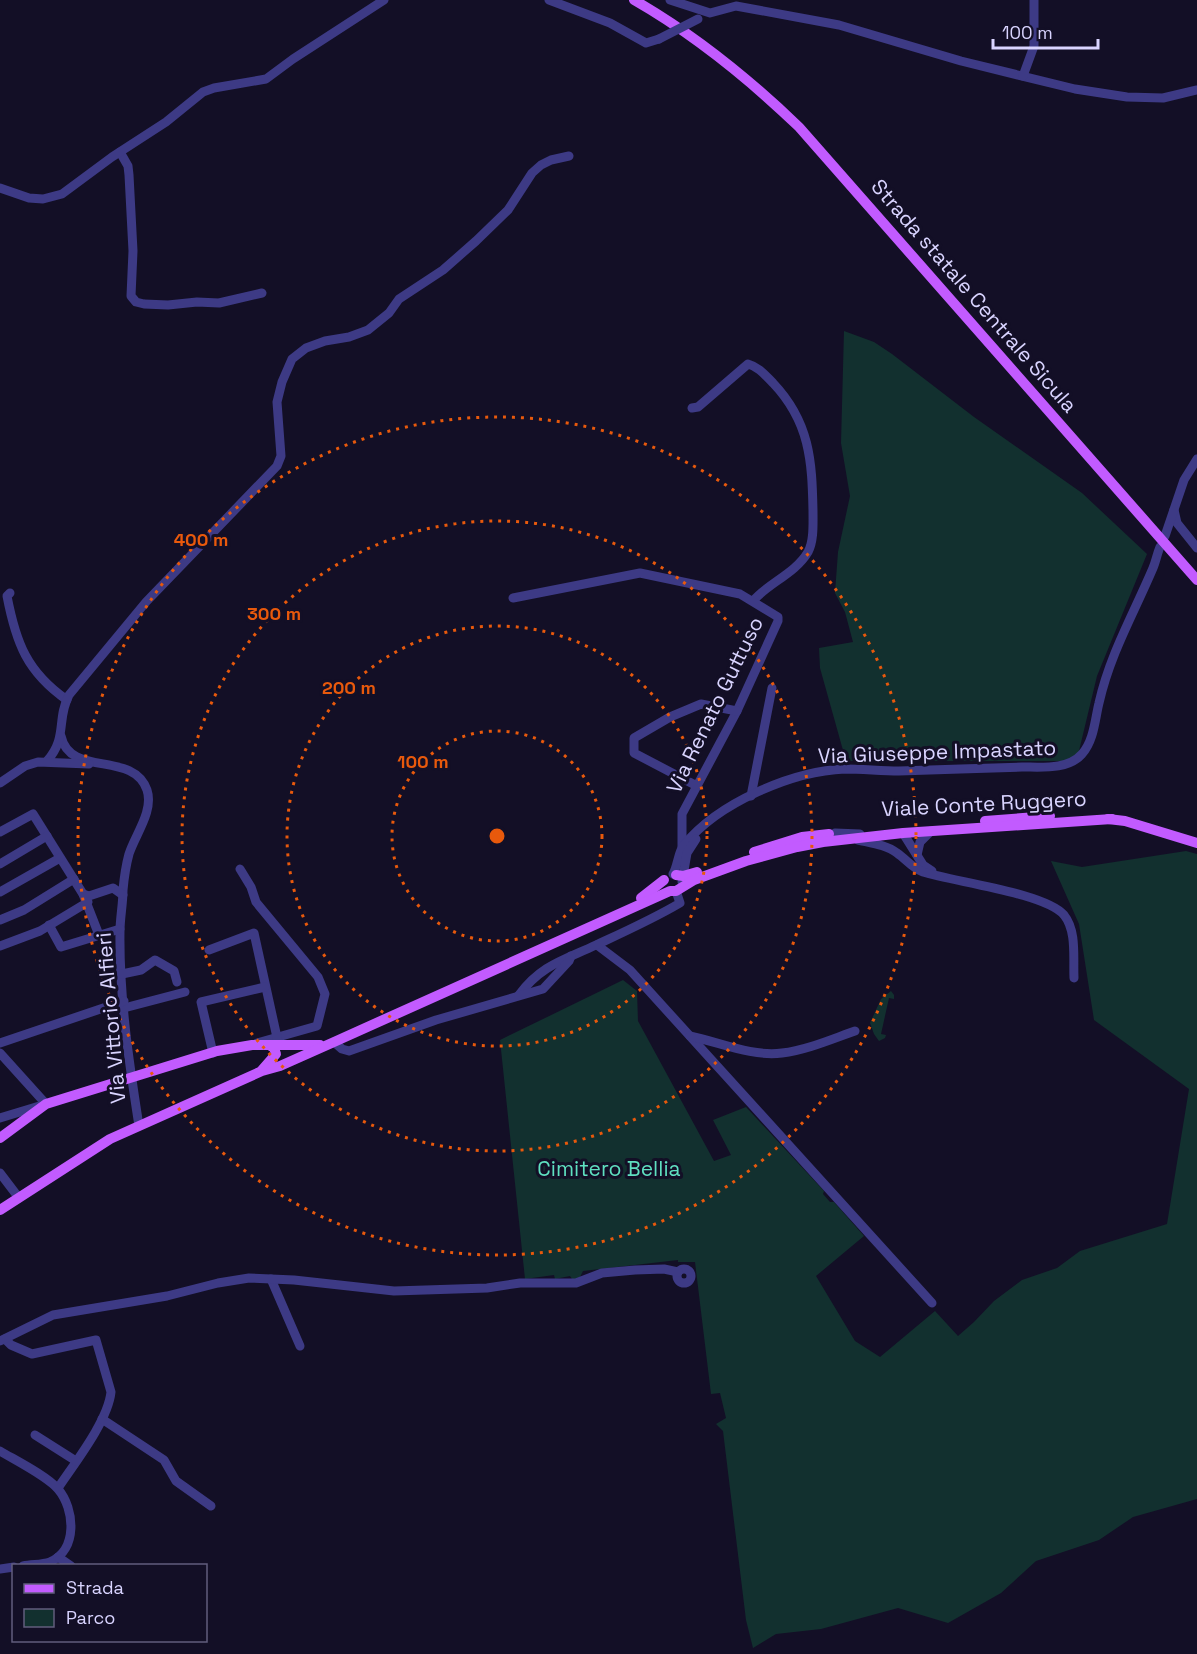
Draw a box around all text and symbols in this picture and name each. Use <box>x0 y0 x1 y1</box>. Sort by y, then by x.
scale bar <box>993 12 1098 50</box>
text: 100 m <box>1002 21 1053 44</box>
street label: Strada statale Centrale Sicula <box>866 173 1083 418</box>
text: 400 m <box>174 528 228 551</box>
text: 300 m <box>247 602 301 625</box>
street label: Via Renato Guttuso <box>660 612 769 798</box>
text: 200 m <box>322 676 376 699</box>
street label: Via Giuseppe Impastato <box>817 734 1057 769</box>
text: 100 m <box>397 750 449 773</box>
street label: Viale Conte Ruggero <box>881 785 1087 822</box>
centre of rings <box>487 826 507 846</box>
street label: Via Vittorio Alfieri <box>90 931 131 1105</box>
park label: Cimitero Bellia <box>537 1155 681 1182</box>
legend <box>12 1564 207 1642</box>
text: Strada <box>66 1576 124 1599</box>
text: Parco <box>66 1606 115 1629</box>

